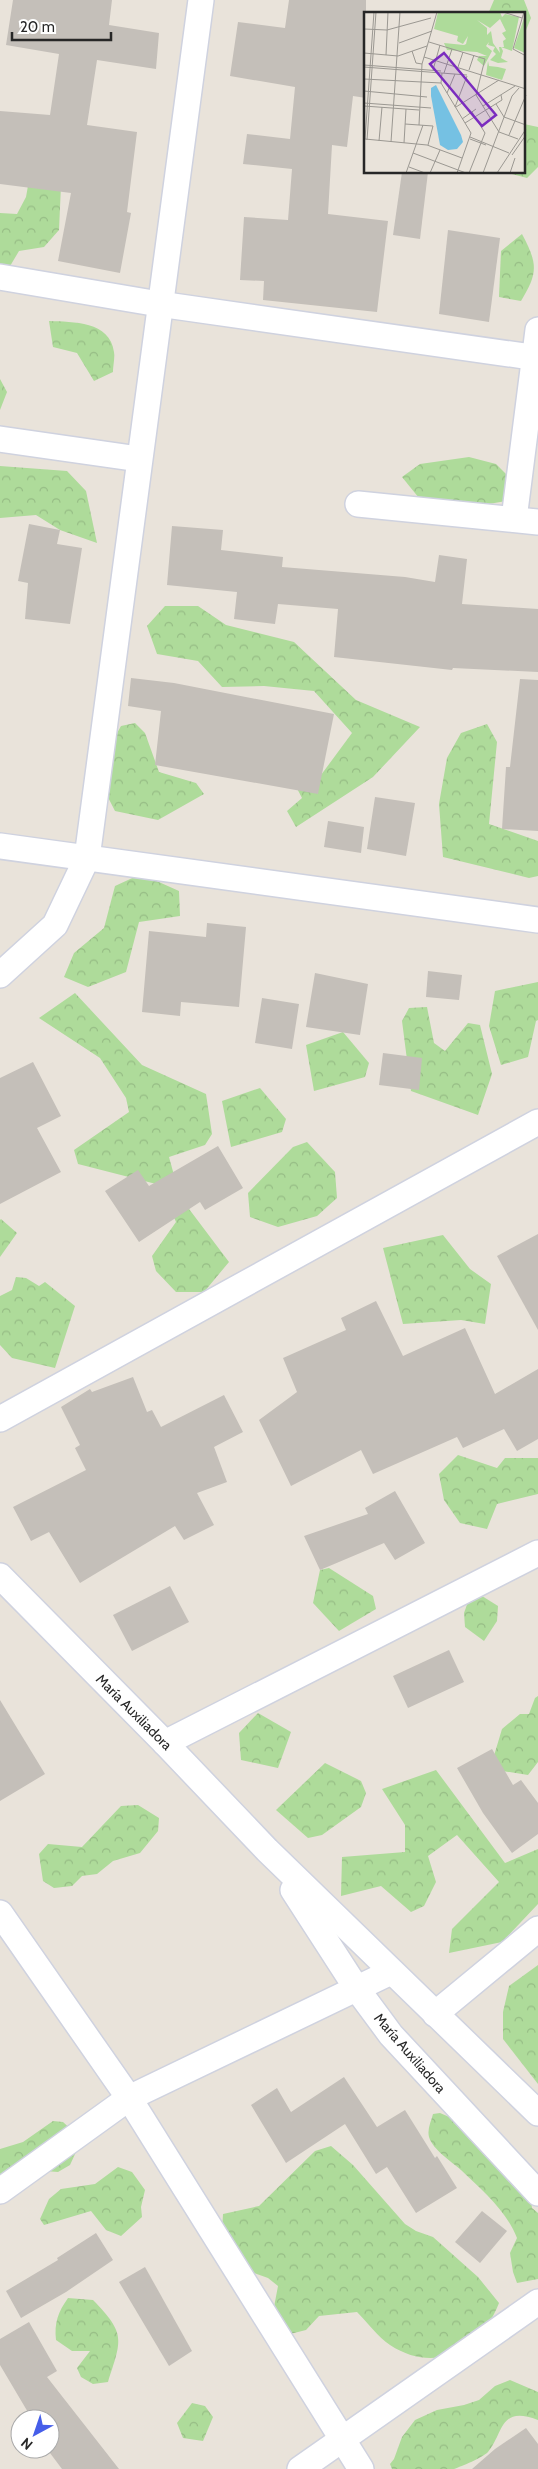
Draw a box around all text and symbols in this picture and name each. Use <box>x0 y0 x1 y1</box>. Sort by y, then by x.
scale bar <box>12 10 111 42</box>
inset map <box>364 12 526 174</box>
text: 20 m <box>20 18 55 36</box>
street label: María Auxiliadora <box>92 1670 176 1754</box>
street label: María Auxiliadora <box>370 2009 450 2097</box>
north arrow <box>10 2409 60 2459</box>
text: N <box>17 2434 36 2454</box>

